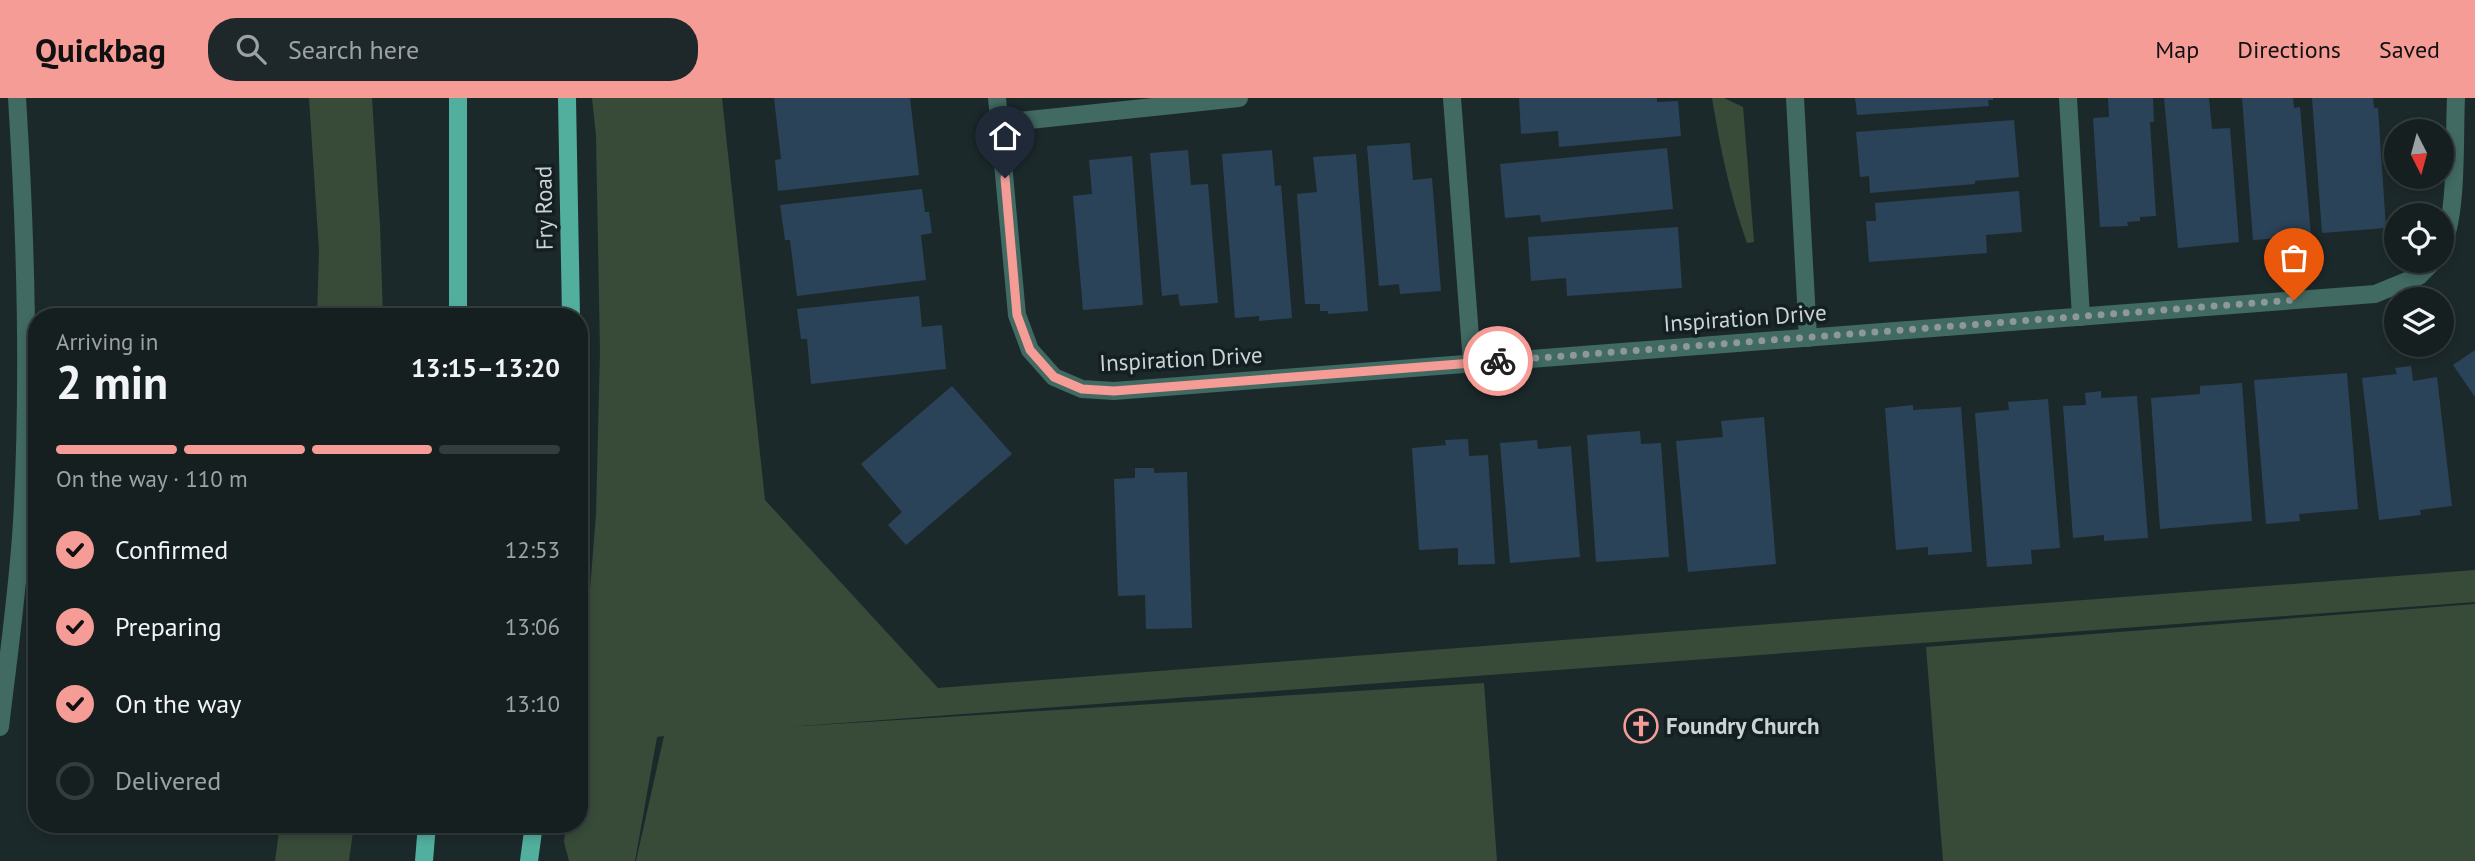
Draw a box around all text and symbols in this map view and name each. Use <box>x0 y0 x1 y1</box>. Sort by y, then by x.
search box <box>208 18 698 81</box>
text: Quickbag <box>35 28 166 71</box>
icon: search <box>232 30 270 68</box>
text: Search here <box>288 33 419 66</box>
text: Map <box>2155 34 2199 65</box>
text: Directions <box>2237 34 2341 65</box>
text: Saved <box>2379 34 2440 65</box>
pin <box>975 106 1035 178</box>
icon: home <box>986 117 1024 155</box>
north arrow <box>2384 119 2454 189</box>
map controls <box>2384 119 2454 357</box>
street label: Fry Road <box>528 166 559 250</box>
button: locate <box>2384 203 2454 273</box>
pin <box>2264 228 2324 300</box>
icon: bag <box>2275 239 2313 277</box>
button: layers <box>2384 287 2454 357</box>
street label: Inspiration Drive <box>1662 297 1827 338</box>
courier <box>1463 326 1533 396</box>
text: Arriving in <box>56 327 158 356</box>
street label: Inspiration Drive <box>1099 340 1263 377</box>
icon: bike <box>1479 342 1517 380</box>
text: 13:15–13:20 <box>411 351 560 384</box>
text: 2 min <box>56 352 168 412</box>
text: On the way · 110 m <box>56 464 248 493</box>
icon: check <box>56 531 94 569</box>
text: Confirmed <box>115 533 228 566</box>
text: 12:53 <box>505 535 560 564</box>
icon: check <box>56 608 94 646</box>
text: Preparing <box>115 610 222 643</box>
text: 13:06 <box>505 612 560 641</box>
icon: check <box>56 685 94 723</box>
text: On the way <box>115 687 241 720</box>
text: 13:10 <box>505 689 560 718</box>
church icon: Foundry Church <box>1622 707 1660 745</box>
place label: Foundry Church <box>1666 711 1819 740</box>
text: Delivered <box>115 764 221 797</box>

